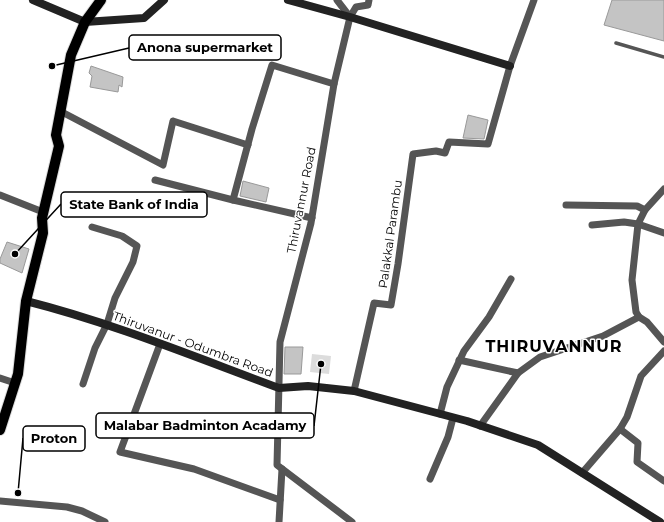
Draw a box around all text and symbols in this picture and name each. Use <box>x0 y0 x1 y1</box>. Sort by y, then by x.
callout: Anona supermarket <box>129 35 281 60</box>
text: Anona supermarket <box>136 39 273 55</box>
street label: Thiruvannur Road <box>283 146 319 254</box>
street label: Palakkal Parambu <box>375 179 405 289</box>
callout: State Bank of India <box>61 192 207 217</box>
text: State Bank of India <box>69 196 199 212</box>
street label: Thiruvanur - Odumbra Road <box>111 308 275 380</box>
district label: THIRUVANNUR <box>485 337 623 356</box>
callout: Malabar Badminton Acadamy <box>96 413 314 438</box>
text: Malabar Badminton Acadamy <box>104 417 307 433</box>
callout: Proton <box>23 426 85 451</box>
text: Proton <box>31 430 77 446</box>

